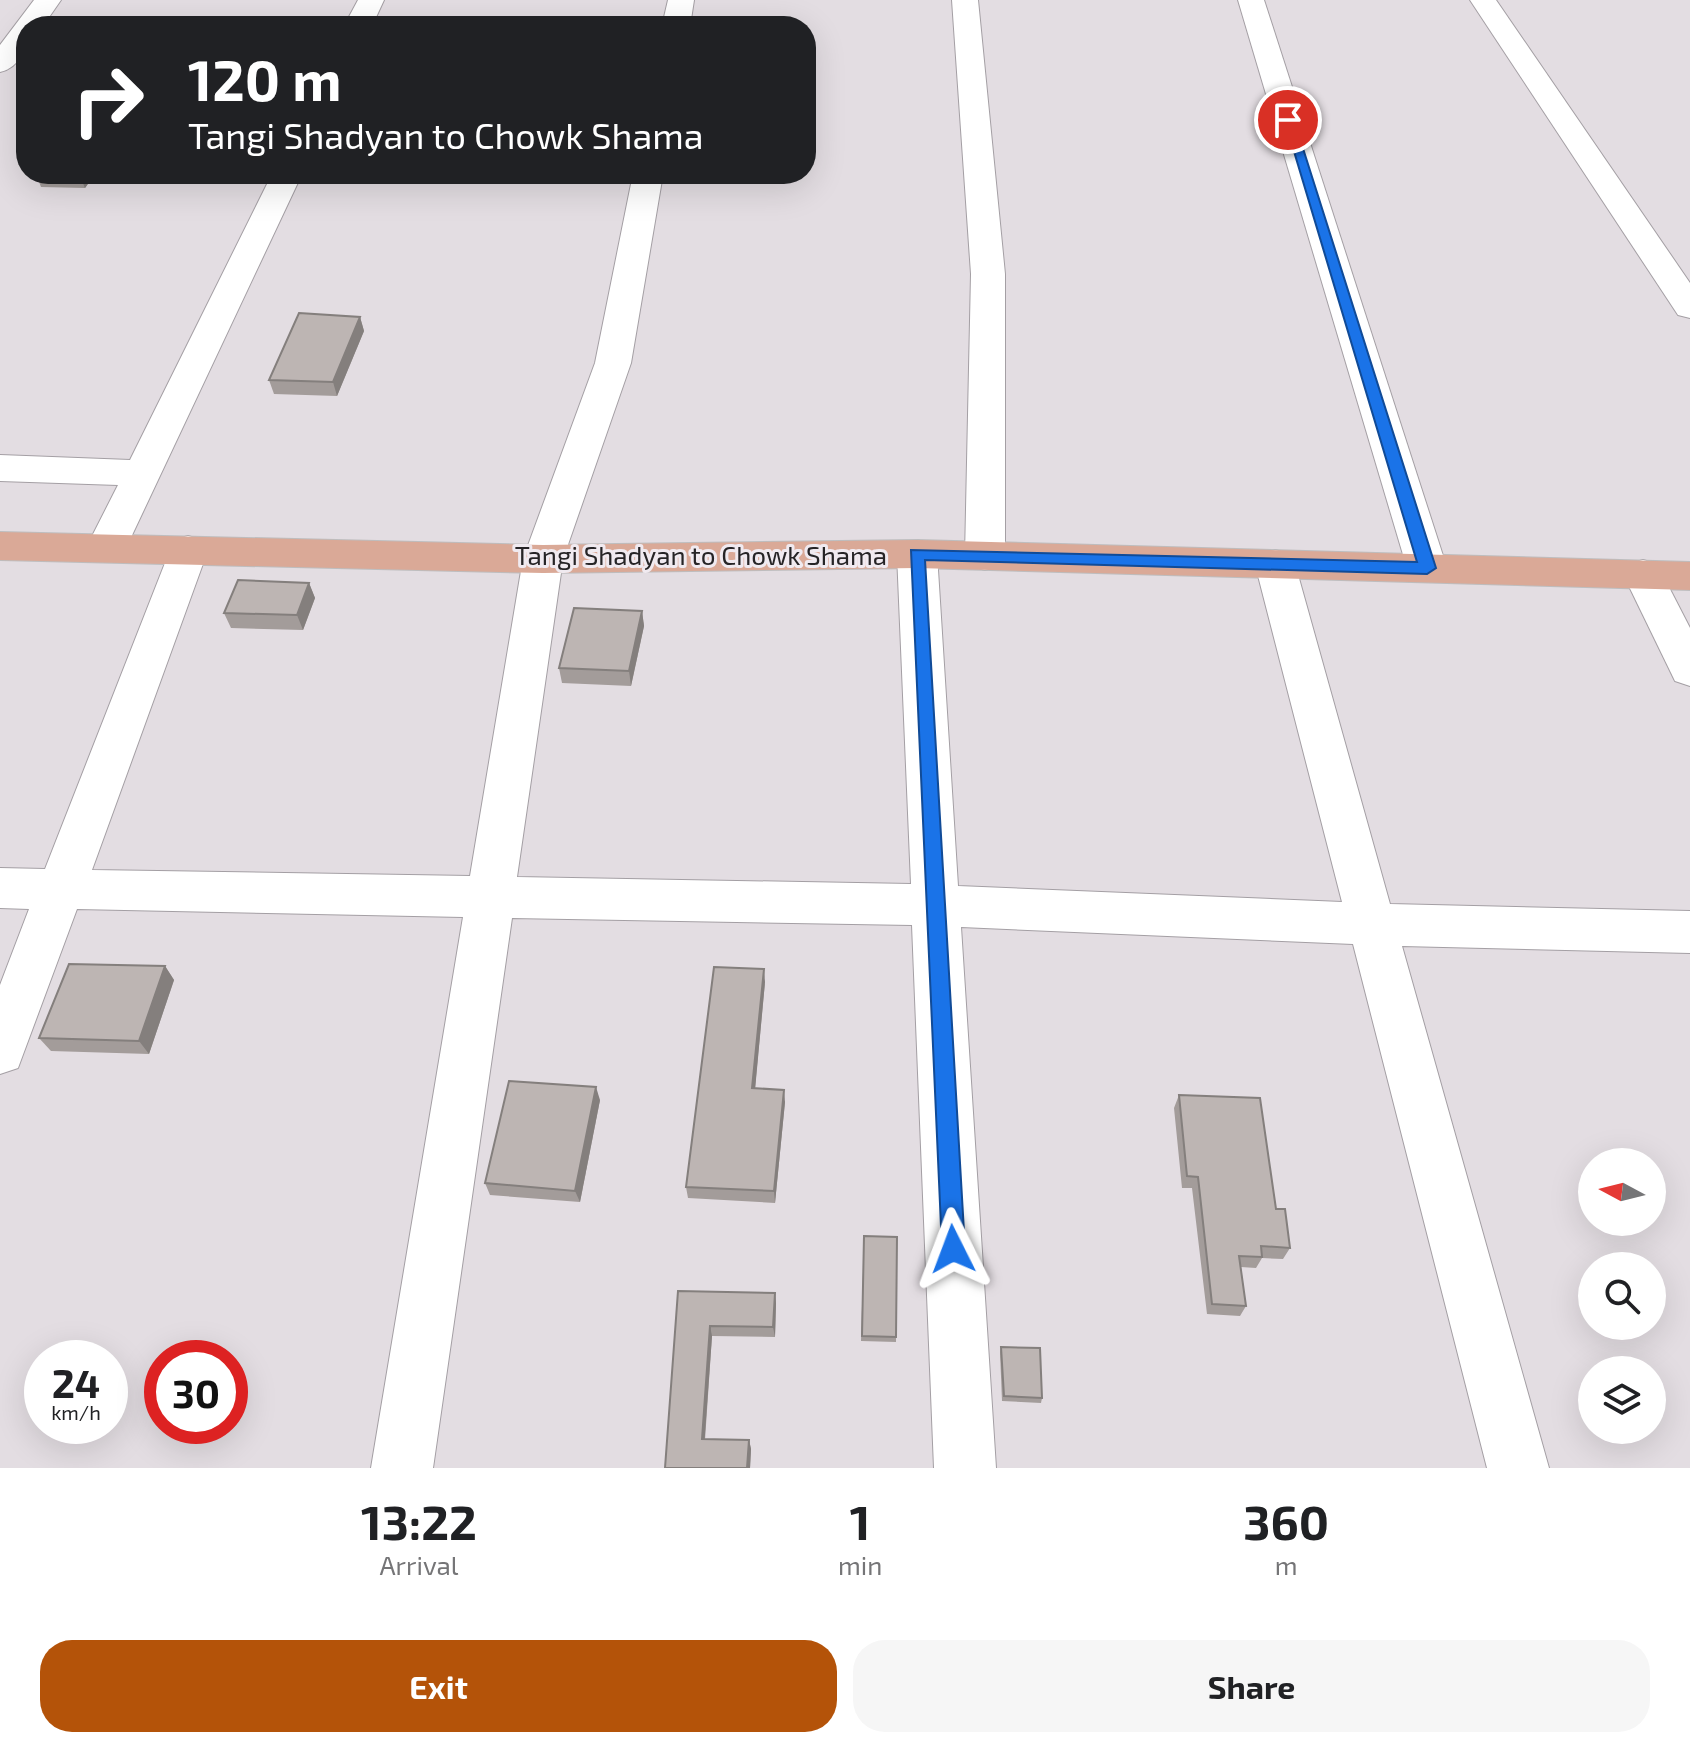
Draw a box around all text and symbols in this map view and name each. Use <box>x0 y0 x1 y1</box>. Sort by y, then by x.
text: 120 m <box>188 45 342 112</box>
icon: right <box>56 48 160 152</box>
pin <box>1254 86 1322 154</box>
icon: arrive <box>1266 98 1310 142</box>
text: Tangi Shadyan to Chowk Shama <box>188 113 703 156</box>
street label: Tangi Shadyan to Chowk Shama <box>515 539 887 570</box>
north arrow <box>1578 1148 1666 1236</box>
map controls <box>1578 1148 1666 1444</box>
position arrow <box>911 1207 995 1291</box>
button: search <box>1578 1252 1666 1340</box>
speed limit sign: 30 <box>144 1340 248 1444</box>
button: layers <box>1578 1356 1666 1444</box>
text: 24 <box>52 1358 100 1406</box>
text: km/h <box>51 1400 101 1424</box>
text: 13:22 <box>361 1492 477 1550</box>
text: 1 <box>850 1492 871 1550</box>
text: 360 <box>1243 1492 1329 1550</box>
text: Arrival <box>379 1549 459 1580</box>
text: min <box>838 1549 882 1580</box>
text: m <box>1275 1549 1298 1580</box>
button: Exit <box>40 1640 837 1732</box>
button: Share <box>853 1640 1650 1732</box>

